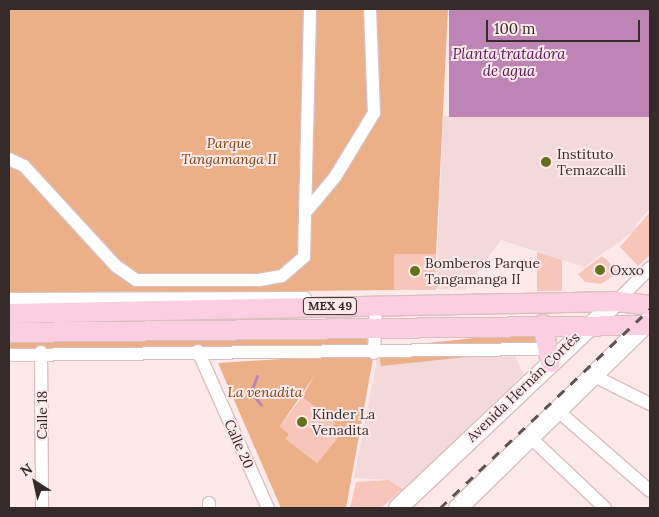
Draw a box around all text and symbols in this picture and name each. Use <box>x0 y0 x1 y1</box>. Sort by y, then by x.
scale bar <box>489 10 643 42</box>
text: 100 m <box>494 19 535 38</box>
water label: Planta tratadora de agua <box>452 44 566 79</box>
park label: Parque Tangamanga II <box>181 135 277 168</box>
place label: Instituto Temazcalli <box>557 146 626 178</box>
marker: Instituto Temazcalli <box>539 155 553 169</box>
place label: Bomberos Parque Tangamanga II <box>425 255 540 288</box>
place label: Oxxo <box>610 262 644 278</box>
marker: Oxxo <box>594 264 606 276</box>
marker: Bomberos Parque Tangamanga II <box>409 265 421 277</box>
road number: MEX 49 <box>302 296 358 316</box>
street label: Avenida Hernán Cortés <box>463 329 583 445</box>
park label: La venadita <box>228 384 302 400</box>
street label: Calle 18 <box>34 391 50 439</box>
place label: Kinder La Venadita <box>312 406 375 438</box>
marker: Kinder La Venadita <box>296 416 308 428</box>
street label: Calle 20 <box>221 417 257 471</box>
north arrow <box>10 457 60 507</box>
text: N <box>17 459 36 480</box>

